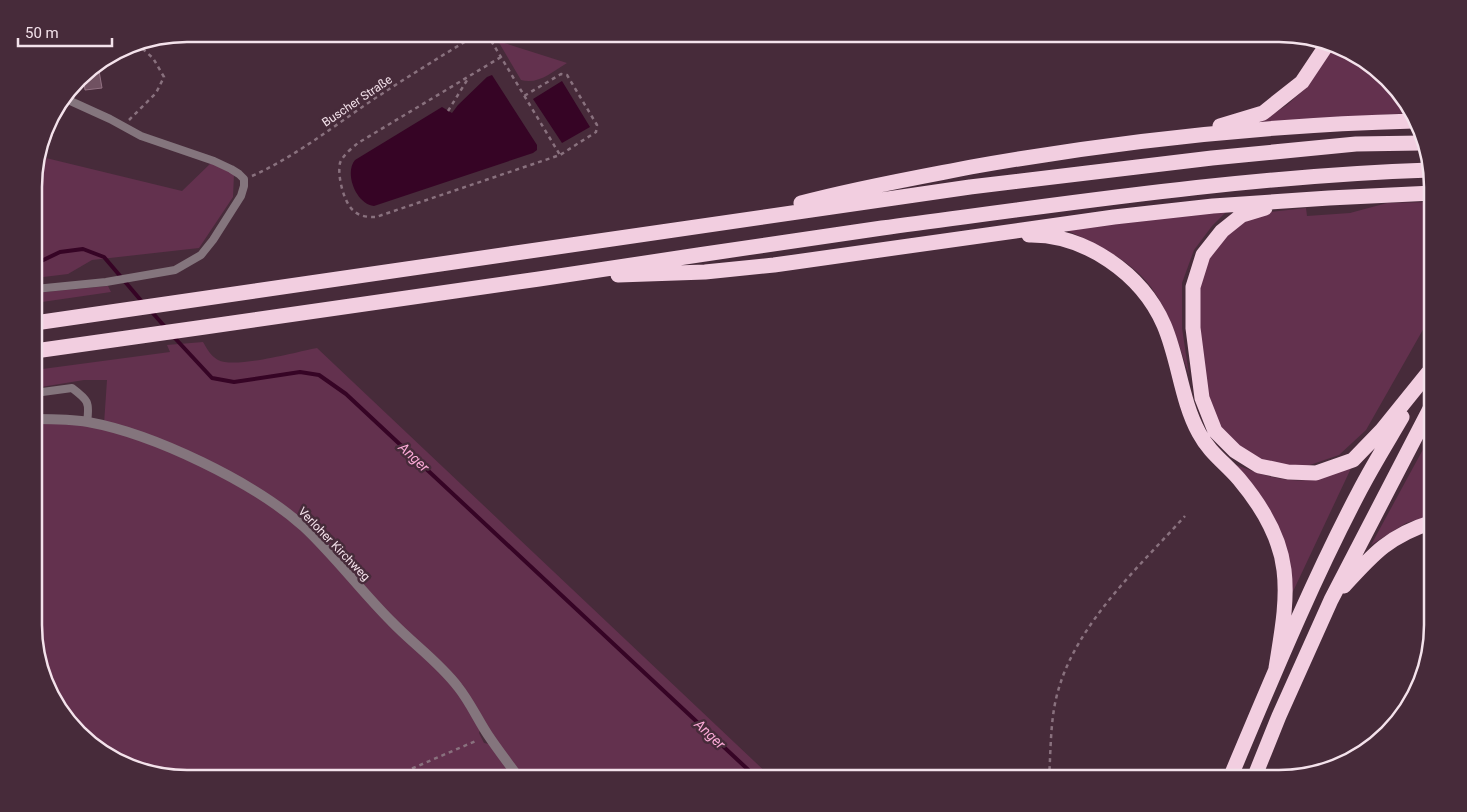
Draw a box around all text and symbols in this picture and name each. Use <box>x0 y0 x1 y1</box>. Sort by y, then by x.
scale bar <box>18 15 111 47</box>
text: 50 m <box>25 24 59 42</box>
street label: Buscher Straße <box>319 72 395 130</box>
water label: Anger <box>395 438 433 475</box>
street label: Verloher Kirchweg <box>295 504 373 584</box>
water label: Anger <box>691 715 729 752</box>

